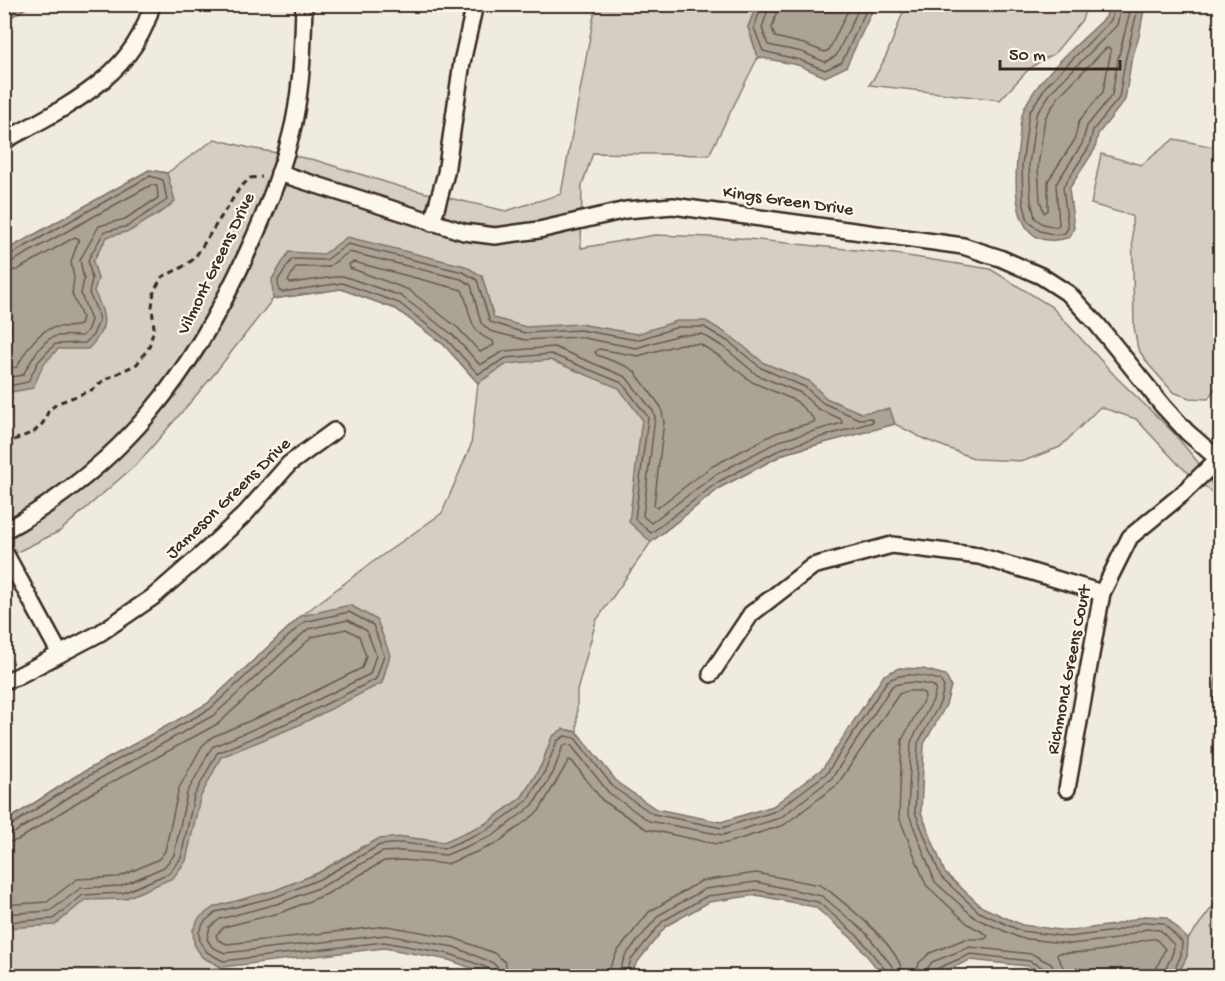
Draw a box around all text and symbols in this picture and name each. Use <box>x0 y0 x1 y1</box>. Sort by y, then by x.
scale bar <box>1000 33 1120 71</box>
text: 50 m <box>1009 46 1046 67</box>
street label: Kings Green Drive <box>721 182 855 222</box>
street label: Vilmont Greens Drive <box>173 189 261 339</box>
street label: Jameson Greens Drive <box>162 434 296 564</box>
street label: Richmond Greens Court <box>1043 582 1097 756</box>

